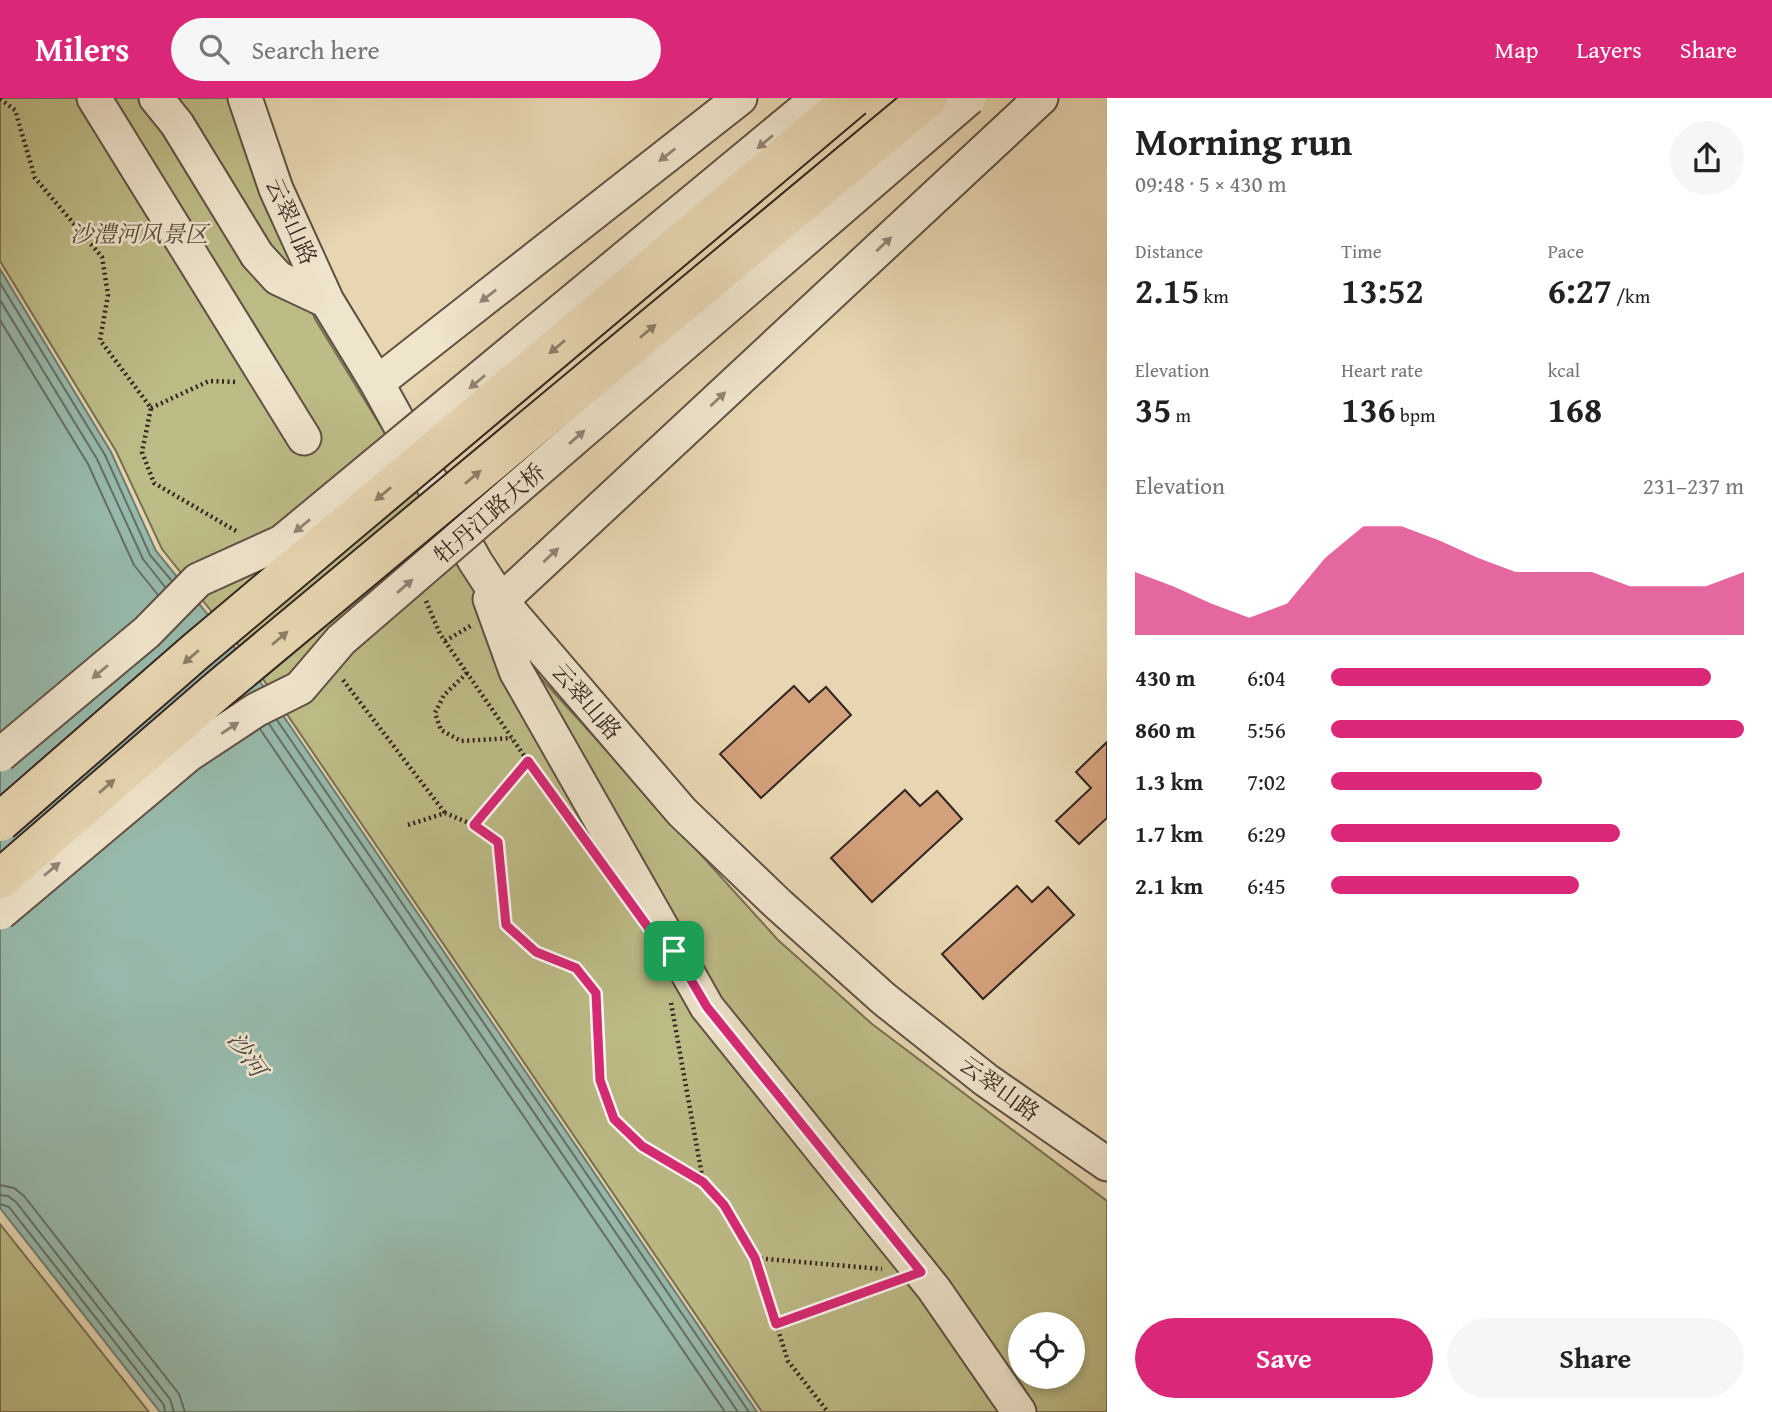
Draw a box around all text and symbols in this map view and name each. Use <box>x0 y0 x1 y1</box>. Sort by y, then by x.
search box <box>171 18 661 81</box>
text: Milers <box>35 25 129 73</box>
icon: search <box>195 30 233 68</box>
text: Search here <box>251 30 380 69</box>
text: Map <box>1495 32 1538 67</box>
text: Layers <box>1576 32 1642 67</box>
text: Share <box>1680 32 1737 67</box>
text: Morning run <box>1135 113 1352 169</box>
button: share <box>1670 121 1744 195</box>
one-way arrow <box>757 134 774 149</box>
one-way arrow <box>659 148 677 163</box>
text: 09:48 · 5 × 430 m <box>1135 167 1287 200</box>
street label: 云翠山路 <box>258 172 326 270</box>
park label: 沙澧河风景区 <box>70 217 211 250</box>
one-way arrow <box>875 237 892 253</box>
text: Distance <box>1135 237 1203 265</box>
text: Time <box>1341 237 1382 265</box>
text: Pace <box>1548 237 1584 265</box>
text: 2.15 <box>1135 265 1199 316</box>
text: 13:52 <box>1341 265 1424 316</box>
text: 6:27 <box>1548 265 1612 316</box>
text: km <box>1199 282 1229 310</box>
text: /km <box>1612 282 1650 310</box>
one-way arrow <box>480 288 498 303</box>
one-way arrow <box>640 324 657 339</box>
one-way arrow <box>548 339 566 355</box>
text: Elevation <box>1135 356 1209 384</box>
text: Heart rate <box>1341 356 1423 384</box>
text: kcal <box>1548 356 1580 384</box>
one-way arrow <box>469 374 487 389</box>
text: 35 <box>1135 384 1171 435</box>
text: 136 <box>1341 384 1396 435</box>
text: 168 <box>1548 384 1602 435</box>
one-way arrow <box>709 392 726 408</box>
text: m <box>1171 401 1191 429</box>
text: bpm <box>1396 401 1436 429</box>
one-way arrow <box>568 429 586 445</box>
street label: 牡丹江路大桥 <box>426 455 552 571</box>
text: Elevation <box>1135 469 1225 502</box>
text: 231–237 m <box>1643 469 1744 502</box>
one-way arrow <box>465 470 482 485</box>
one-way arrow <box>374 486 392 502</box>
one-way arrow <box>294 519 312 534</box>
one-way arrow <box>542 547 559 563</box>
one-way arrow <box>396 579 413 594</box>
one-way arrow <box>271 631 288 646</box>
one-way arrow <box>182 648 199 664</box>
street label: 云翠山路 <box>544 655 630 747</box>
text: 430 m <box>1135 661 1196 694</box>
text: 6:04 <box>1247 661 1286 694</box>
one-way arrow <box>91 664 109 680</box>
text: 860 m <box>1135 713 1196 746</box>
text: 5:56 <box>1247 713 1286 746</box>
one-way arrow <box>220 721 240 734</box>
text: 1.3 km <box>1135 765 1203 798</box>
text: 7:02 <box>1247 765 1286 798</box>
one-way arrow <box>98 778 116 794</box>
text: 1.7 km <box>1135 817 1203 850</box>
text: 6:29 <box>1247 817 1286 850</box>
one-way arrow <box>44 862 61 877</box>
text: 2.1 km <box>1135 869 1203 902</box>
text: 6:45 <box>1247 869 1286 902</box>
pin <box>644 921 704 981</box>
icon: arrive <box>655 932 693 970</box>
water label: 沙河 <box>219 1024 277 1087</box>
street label: 云翠山路 <box>953 1048 1047 1128</box>
map controls <box>1008 1312 1085 1389</box>
button: locate <box>1008 1312 1085 1389</box>
button: Save <box>1135 1318 1433 1398</box>
button: Share <box>1447 1318 1744 1398</box>

